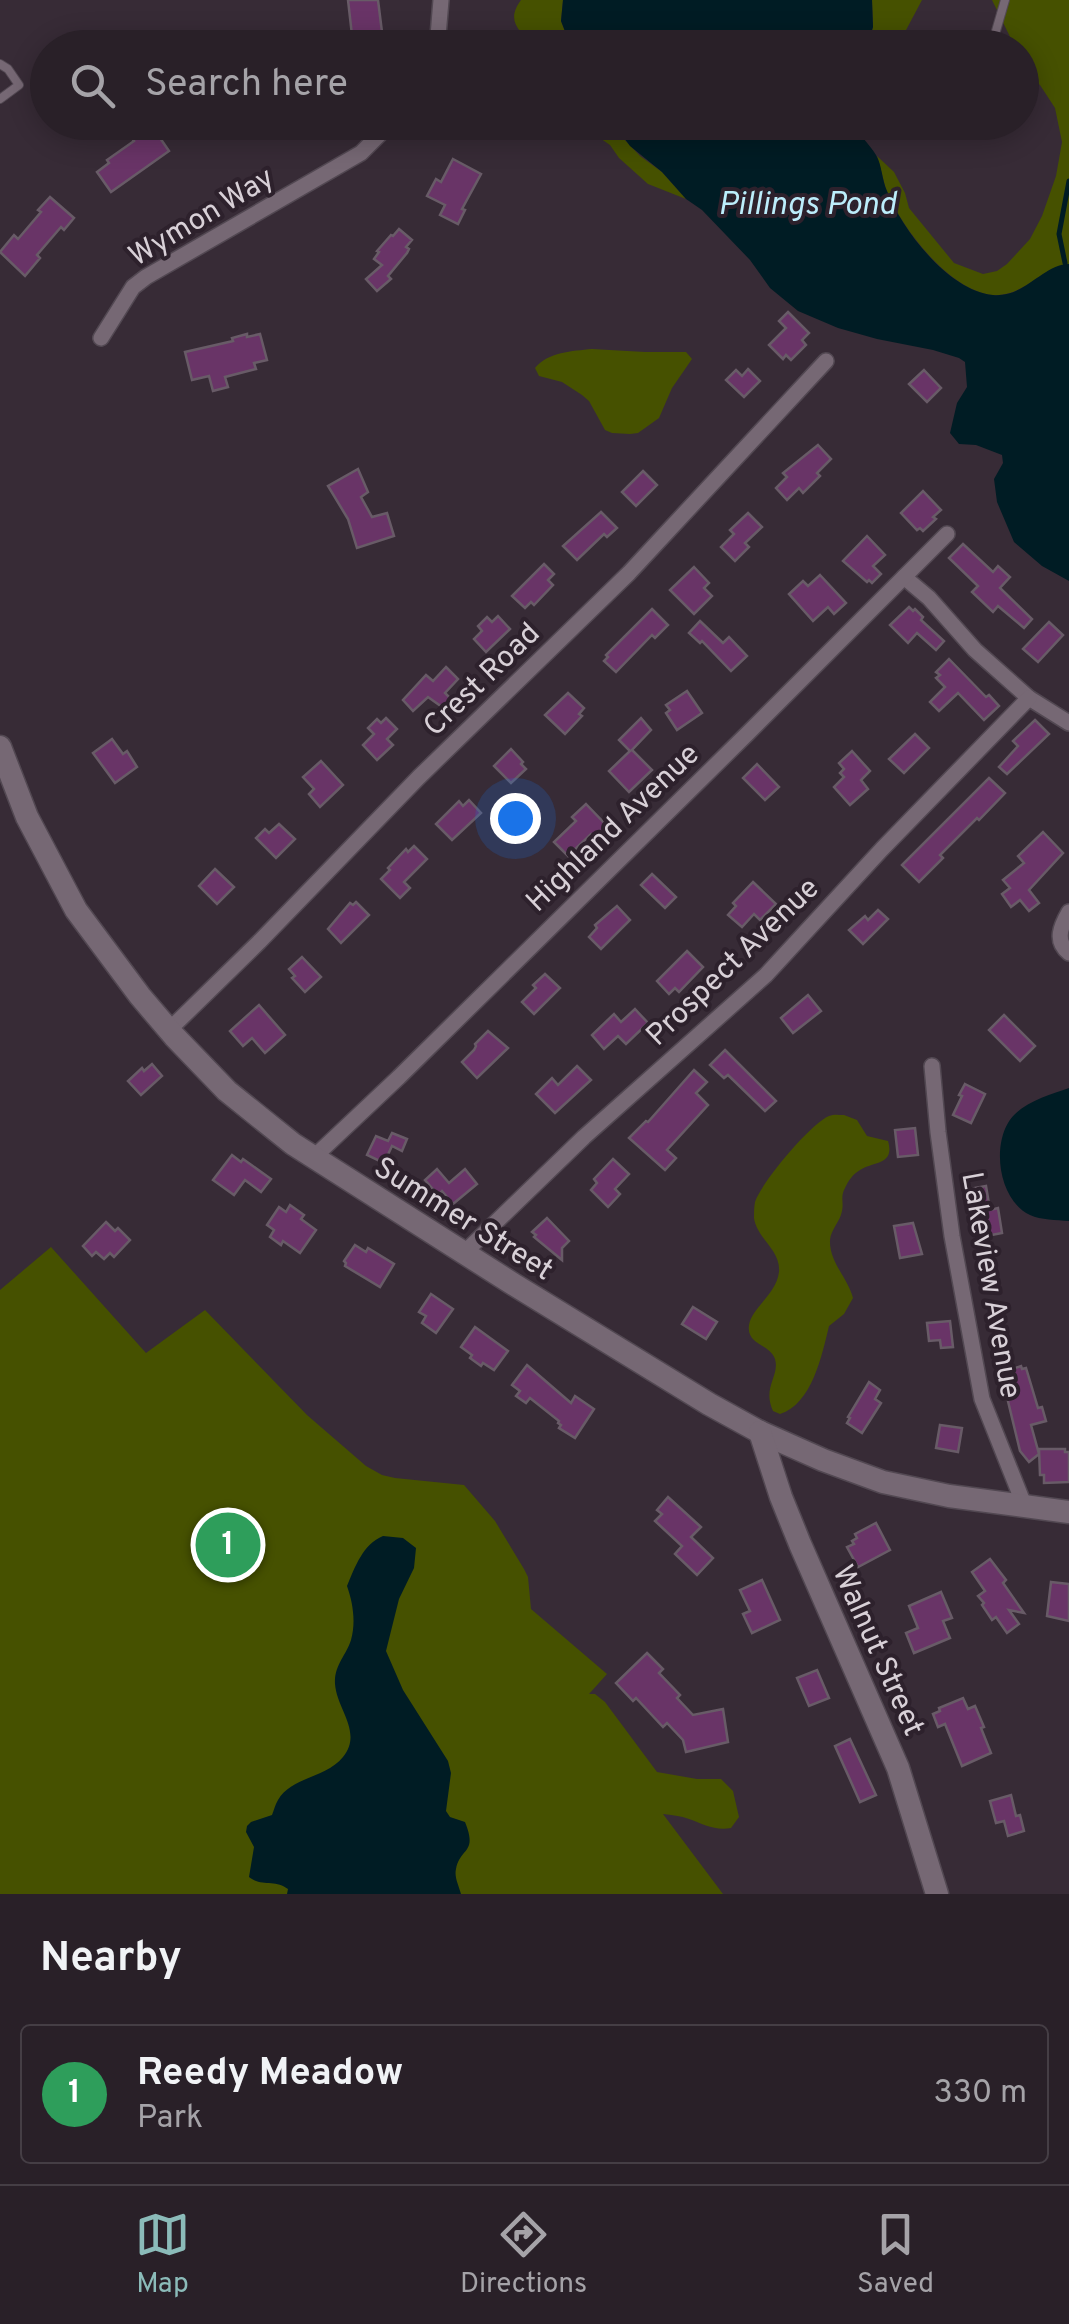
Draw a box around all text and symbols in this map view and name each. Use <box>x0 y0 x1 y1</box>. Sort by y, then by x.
search box <box>30 30 1039 140</box>
icon: search <box>65 58 120 113</box>
text: Search here <box>145 61 348 110</box>
street label: Wymon Way <box>123 160 282 276</box>
water label: Pillings Pond <box>718 186 898 226</box>
street label: Crest Road <box>417 616 549 745</box>
street label: Highland Avenue <box>519 737 708 921</box>
your location <box>490 793 541 844</box>
street label: Prospect Avenue <box>639 871 828 1055</box>
street label: Summer Street <box>366 1150 559 1290</box>
street label: Lakeview Avenue <box>951 1169 1028 1402</box>
pin: 1 <box>196 1508 260 1582</box>
street label: Walnut Street <box>823 1560 931 1742</box>
text: Nearby <box>40 1933 182 1986</box>
text: Reedy Meadow <box>137 2050 403 2099</box>
text: 1 <box>68 2074 81 2114</box>
text: 330 m <box>934 2074 1027 2114</box>
text: Park <box>137 2099 203 2139</box>
tab: Map <box>135 2207 190 2303</box>
tab: Directions <box>460 2207 587 2303</box>
tab: Saved <box>857 2207 934 2303</box>

